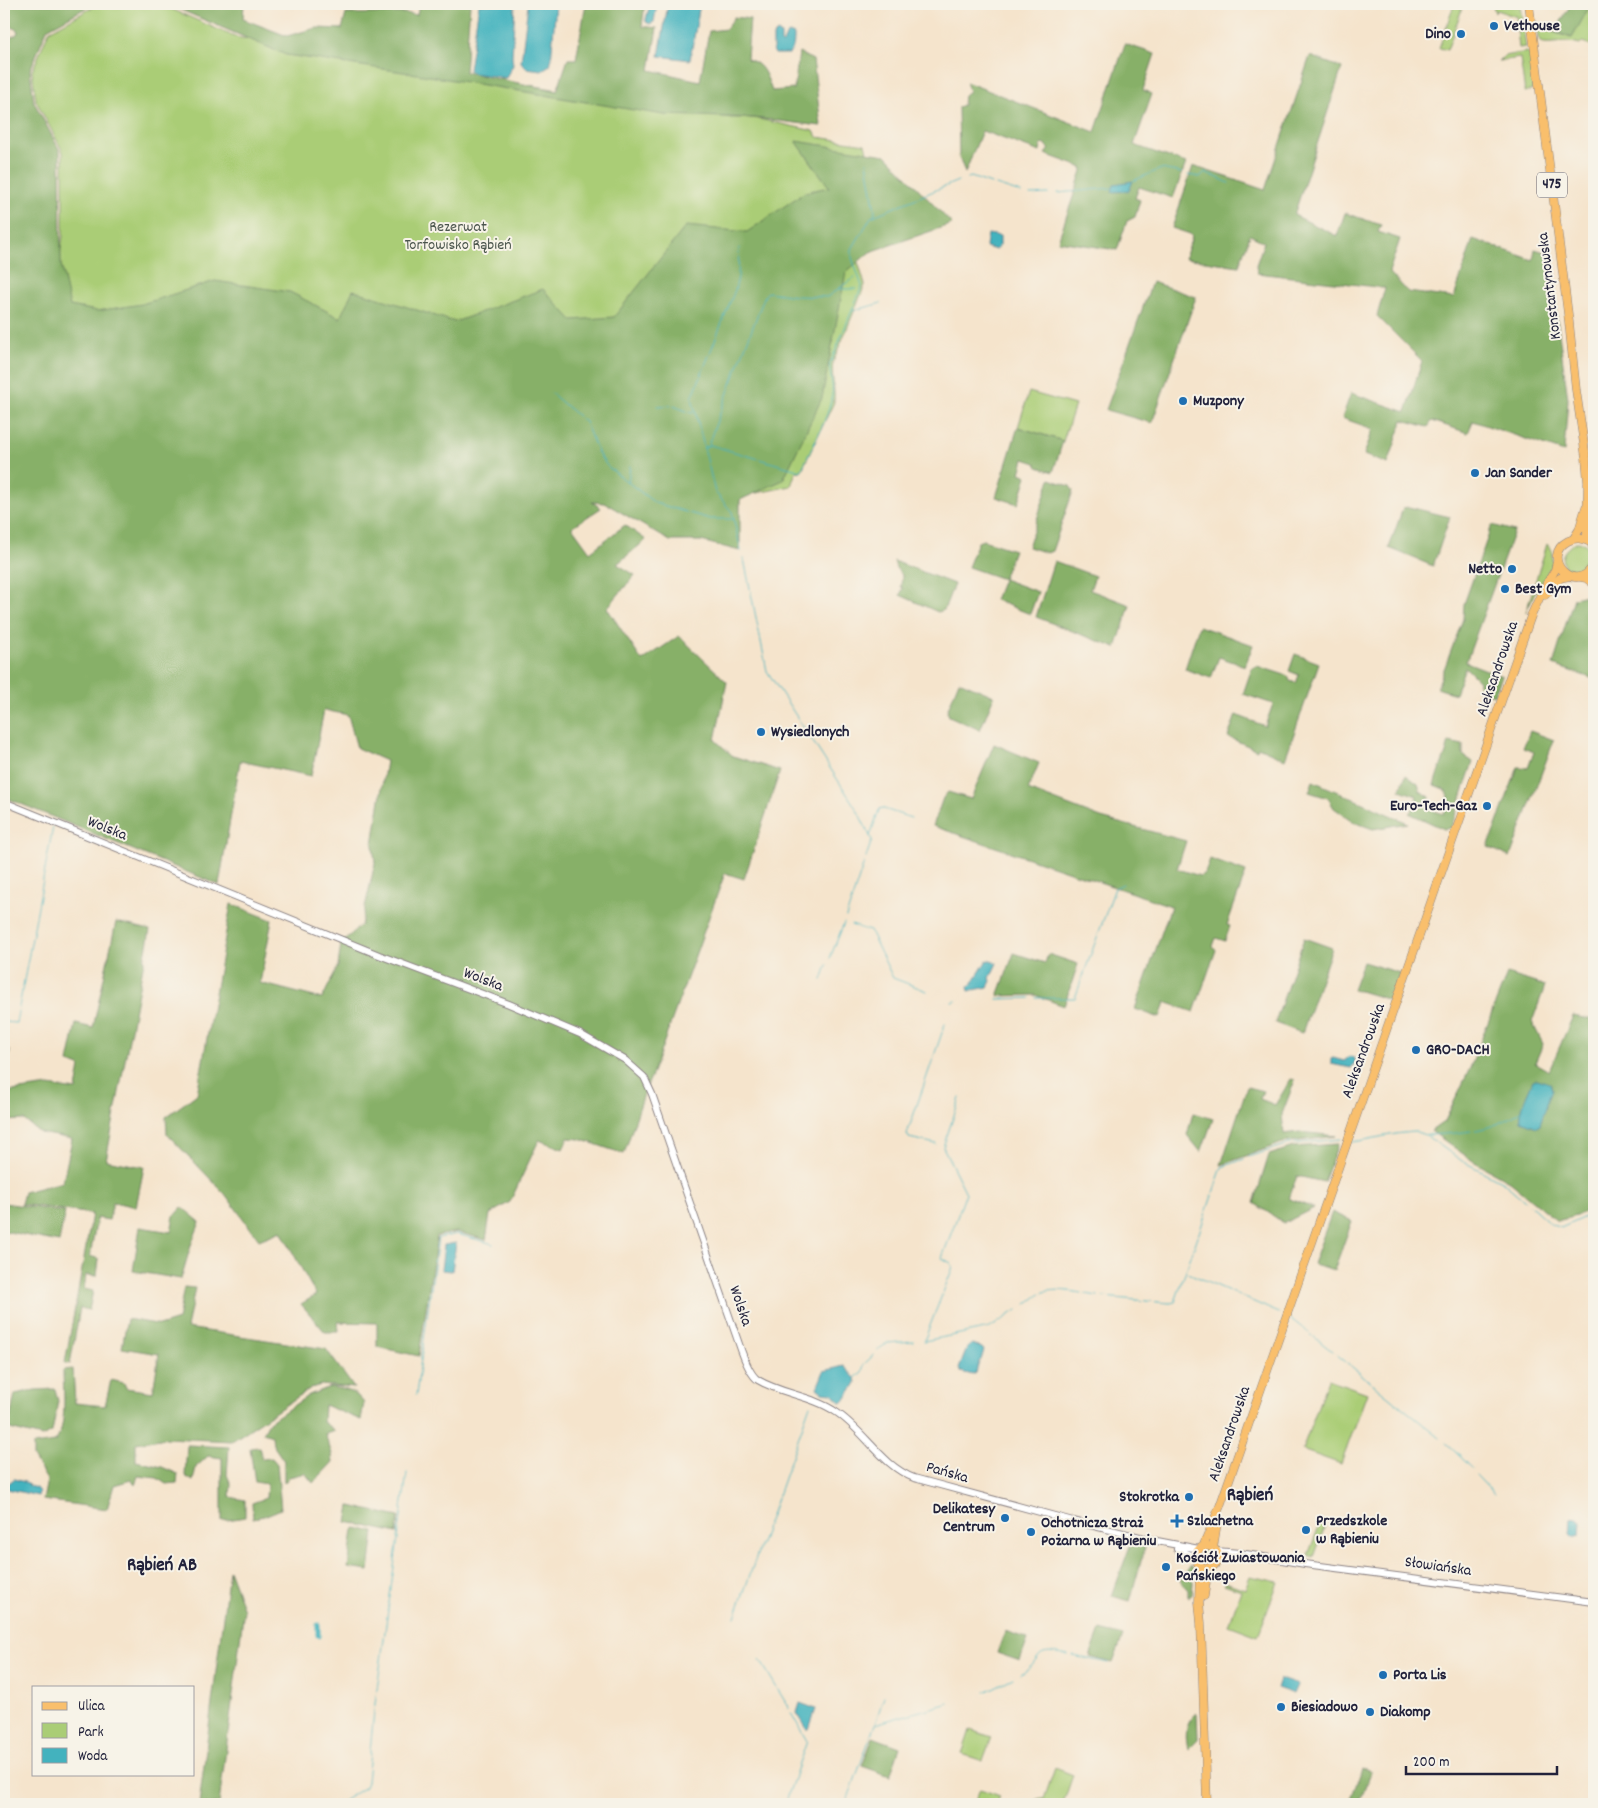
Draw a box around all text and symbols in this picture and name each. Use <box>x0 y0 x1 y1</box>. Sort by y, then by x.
place label: Vethouse <box>1504 15 1560 38</box>
marker: Vethouse <box>1488 20 1500 32</box>
place label: Dino <box>1425 23 1451 46</box>
marker: Dino <box>1455 28 1467 40</box>
road number: 475 <box>1537 172 1567 198</box>
park label: Rezerwat Torfowisko Rąbień <box>404 216 512 257</box>
street label: Konstantynowska <box>1532 231 1568 341</box>
place label: Muzpony <box>1193 390 1245 413</box>
marker: Muzpony <box>1177 395 1189 407</box>
place label: Jan Sander <box>1485 462 1553 485</box>
marker: Jan Sander <box>1469 467 1481 479</box>
place label: Netto <box>1468 558 1502 581</box>
marker: Netto <box>1506 563 1518 575</box>
place label: Best Gym <box>1515 578 1571 601</box>
marker: Best Gym <box>1499 583 1511 595</box>
street label: Aleksandrowska <box>1471 618 1525 720</box>
place label: Wysiedlonych <box>771 721 849 744</box>
marker: Wysiedlonych <box>755 726 767 738</box>
place label: Euro-Tech-Gaz <box>1390 795 1478 818</box>
marker: Euro-Tech-Gaz <box>1481 800 1493 812</box>
street label: Wolska <box>84 811 131 848</box>
street label: Wolska <box>460 962 507 998</box>
street label: Aleksandrowska <box>1336 1000 1392 1102</box>
place label: GRO-DACH <box>1426 1039 1490 1062</box>
marker: GRO-DACH <box>1410 1044 1422 1056</box>
street label: Wolska <box>722 1283 758 1330</box>
street label: Aleksandrowska <box>1203 1383 1257 1485</box>
street label: Pańska <box>923 1456 971 1490</box>
district label: Rąbień <box>1227 1483 1273 1510</box>
place label: Stokrotka <box>1119 1486 1180 1509</box>
marker: Stokrotka <box>1183 1491 1195 1503</box>
place label: Delikatesy Centrum <box>933 1498 997 1539</box>
place label: Szlachetna <box>1187 1510 1255 1533</box>
place label: Przedszkole w Rąbieniu <box>1316 1510 1387 1551</box>
marker: Delikatesy Centrum <box>999 1512 1011 1524</box>
place label: Ochotnicza Straż Pożarna w Rąbieniu <box>1041 1512 1157 1553</box>
marker: Szlachetna <box>1171 1515 1183 1527</box>
marker: Przedszkole w Rąbieniu <box>1300 1524 1312 1536</box>
marker: Ochotnicza Straż Pożarna w Rąbieniu <box>1025 1526 1037 1538</box>
place label: Kościół Zwiastowania Pańskiego <box>1176 1547 1306 1588</box>
street label: Słowiańska <box>1403 1551 1473 1583</box>
district label: Rąbień AB <box>127 1553 197 1580</box>
marker: Kościół Zwiastowania Pańskiego <box>1160 1561 1172 1573</box>
place label: Porta Lis <box>1393 1664 1447 1687</box>
marker: Porta Lis <box>1377 1669 1389 1681</box>
legend <box>32 1686 195 1776</box>
text: Ulica <box>78 1696 106 1718</box>
place label: Biesiadowo <box>1291 1696 1358 1719</box>
marker: Biesiadowo <box>1275 1701 1287 1713</box>
place label: Diakomp <box>1380 1701 1431 1724</box>
marker: Diakomp <box>1364 1706 1376 1718</box>
text: Park <box>78 1722 104 1744</box>
scale bar <box>1406 1743 1557 1775</box>
text: Woda <box>78 1746 108 1768</box>
text: 200 m <box>1413 1752 1450 1774</box>

